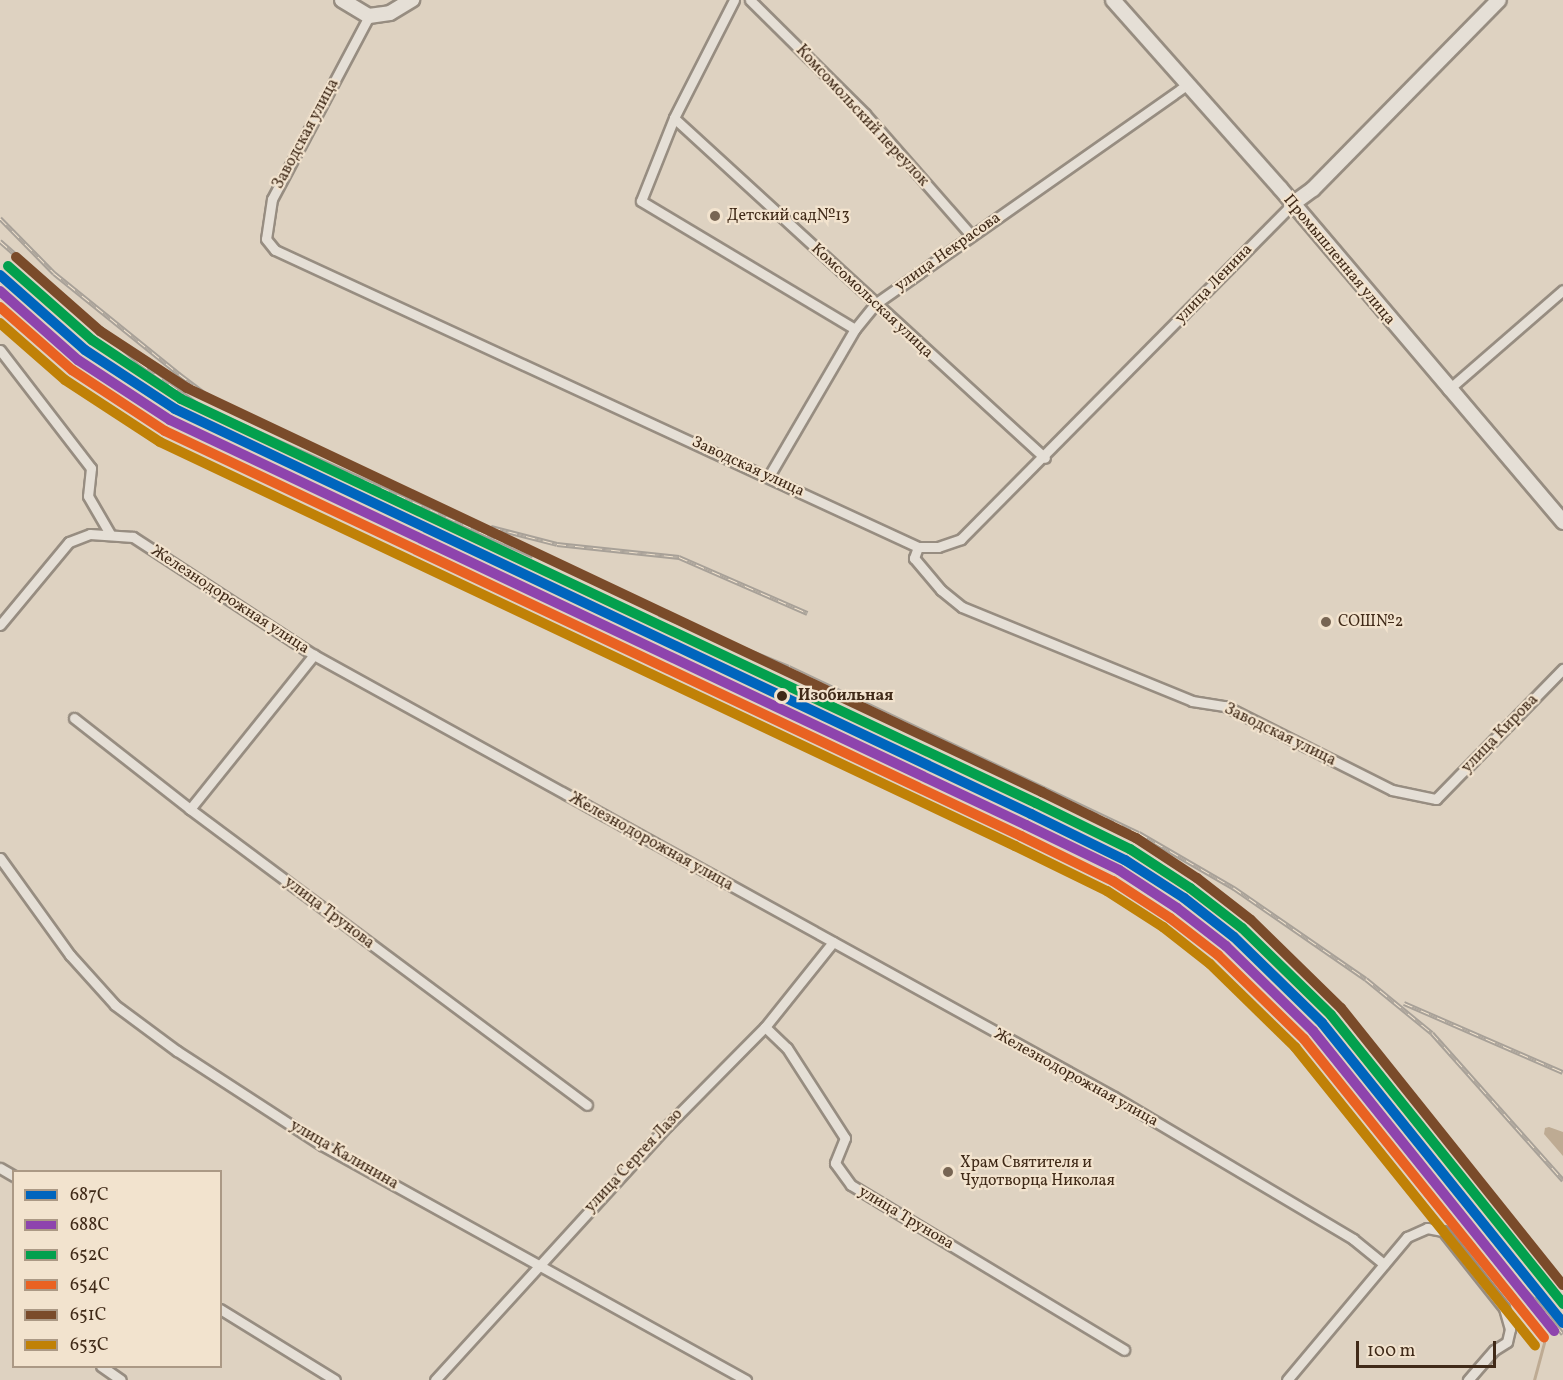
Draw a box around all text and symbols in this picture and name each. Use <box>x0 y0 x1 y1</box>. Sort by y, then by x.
street label: Комсомольский переулок <box>791 41 933 191</box>
street label: Заводская улица <box>269 75 343 193</box>
street label: Промышленная улица <box>1279 191 1399 329</box>
place label: Детский сад№13 <box>727 206 850 226</box>
street label: улица Некрасова <box>891 208 1005 296</box>
marker: Детский сад№13 <box>708 209 722 223</box>
street label: Комсомольская улица <box>807 239 937 363</box>
street label: улица Ленина <box>1171 240 1257 328</box>
street label: Заводская улица <box>688 432 808 502</box>
street label: Железнодорожная улица <box>147 541 313 659</box>
place label: СОШ№2 <box>1338 612 1403 632</box>
marker: СОШ№2 <box>1319 615 1333 629</box>
marker: Изобильная <box>771 685 793 707</box>
place label: Изобильная <box>798 686 893 706</box>
street label: улица Кирова <box>1458 691 1542 777</box>
street label: Заводская улица <box>1221 700 1339 770</box>
street label: Железнодорожная улица <box>565 789 737 895</box>
street label: улица Трунова <box>280 873 378 953</box>
street label: Железнодорожная улица <box>990 1025 1162 1131</box>
street label: улица Сергея Лазо <box>581 1105 687 1217</box>
street label: улица Калинина <box>286 1116 402 1194</box>
place label: Храм Святителя и Чудотворца Николая <box>960 1153 1115 1191</box>
marker: Храм Святителя и Чудотворца Николая <box>941 1165 955 1179</box>
legend <box>12 1170 222 1368</box>
street label: улица Трунова <box>855 1182 957 1254</box>
text: 687С <box>70 1183 109 1208</box>
text: 688С <box>70 1213 109 1238</box>
text: 652С <box>70 1243 109 1268</box>
text: 654С <box>70 1273 110 1298</box>
text: 651С <box>70 1303 107 1328</box>
scale bar <box>1359 1329 1498 1367</box>
text: 653С <box>70 1333 109 1358</box>
text: 100 m <box>1367 1339 1416 1364</box>

